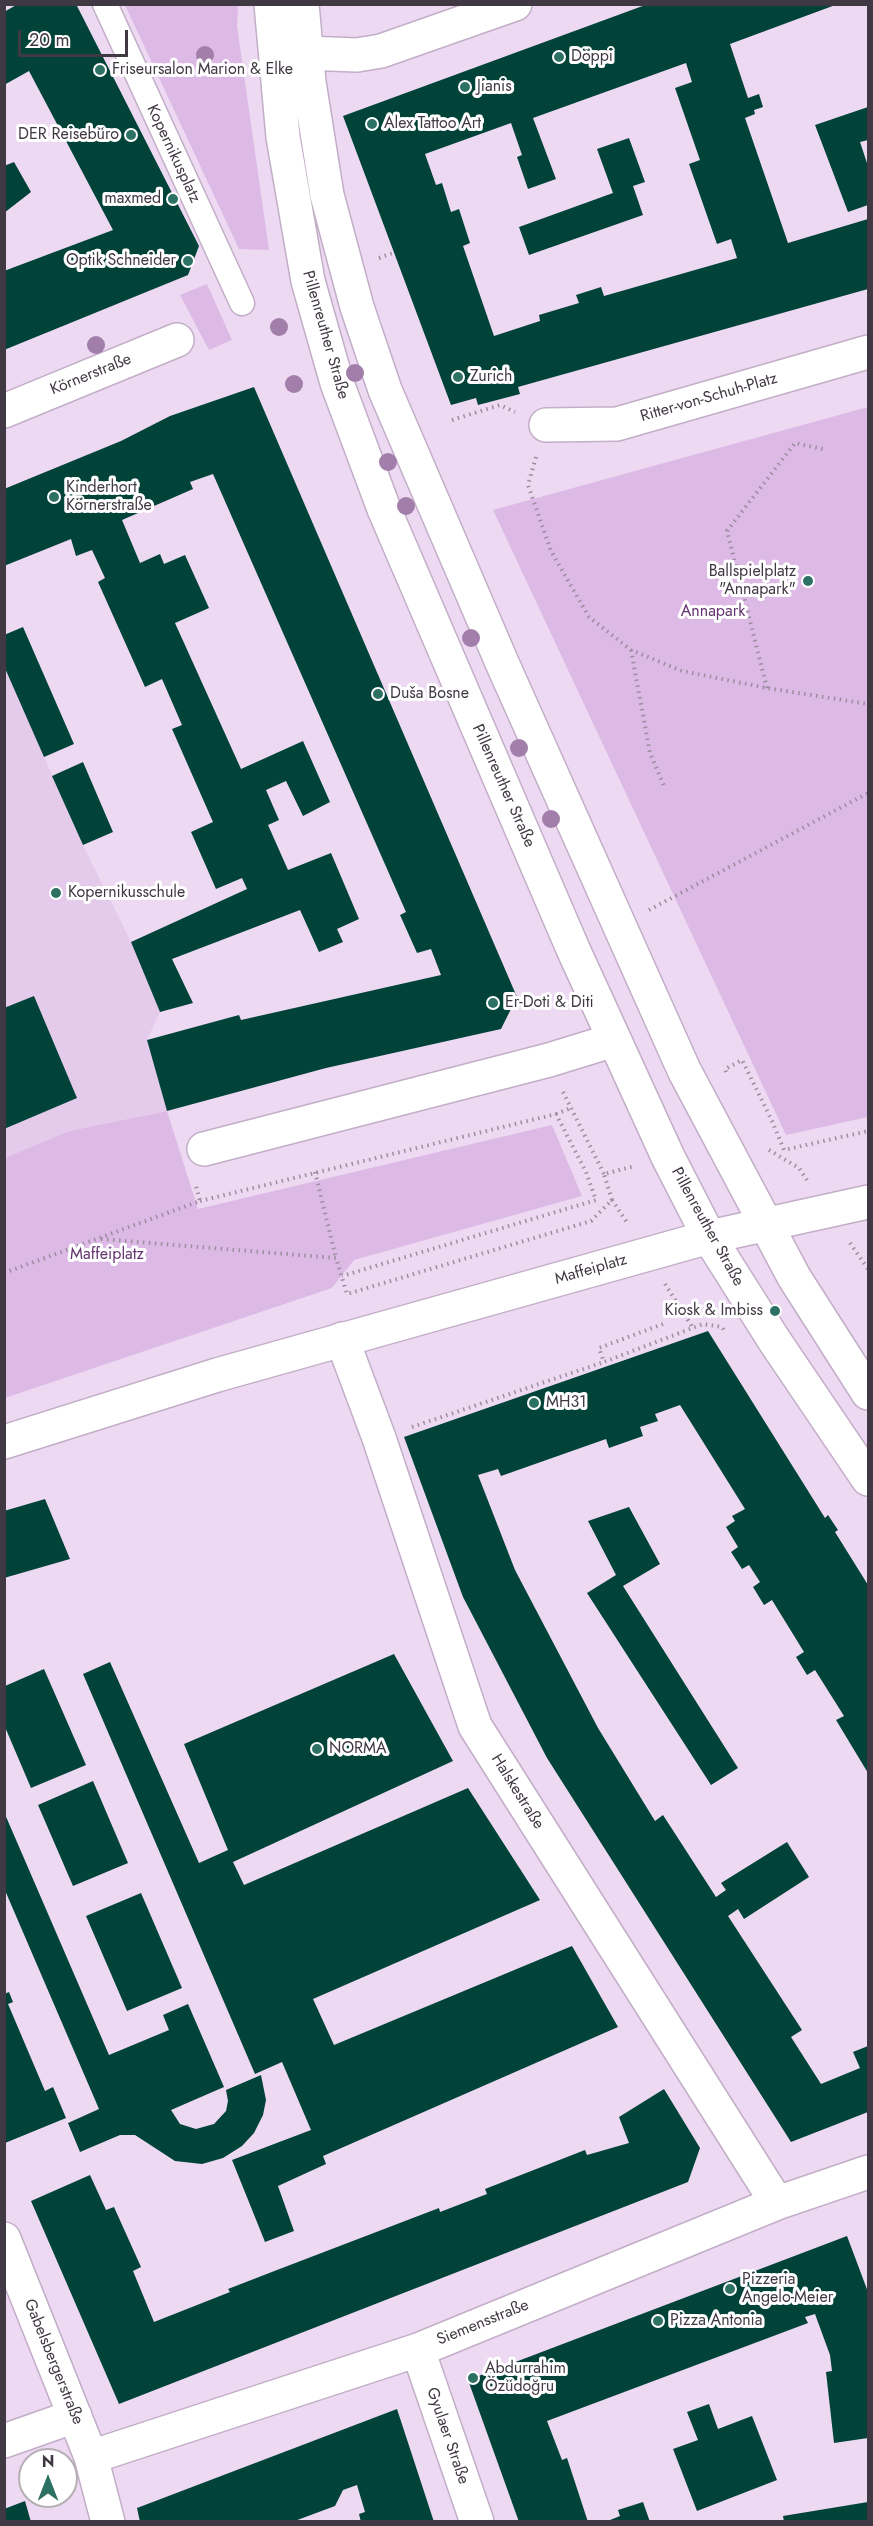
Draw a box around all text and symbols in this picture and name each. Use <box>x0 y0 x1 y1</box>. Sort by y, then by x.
scale bar <box>21 18 130 56</box>
text: 20 m <box>29 27 69 53</box>
place label: Döppi <box>571 47 613 67</box>
marker: Döppi <box>552 50 566 64</box>
place label: Friseursalon Marion & Elke <box>112 60 293 80</box>
marker: Friseursalon Marion & Elke <box>93 63 107 77</box>
place label: Jianis <box>477 77 512 97</box>
marker: Jianis <box>458 80 472 94</box>
street label: Kopernikusplatz <box>142 102 204 206</box>
place label: Alex Tattoo Art <box>384 114 481 134</box>
marker: Alex Tattoo Art <box>365 117 379 131</box>
place label: DER Reisebüro <box>18 125 119 145</box>
marker: DER Reisebüro <box>124 128 138 142</box>
place label: maxmed <box>104 189 161 209</box>
marker: maxmed <box>166 192 180 206</box>
place label: Optik Schneider <box>66 251 176 271</box>
marker: Optik Schneider <box>181 254 195 268</box>
street label: Pillenreuther Straße <box>297 269 353 401</box>
street label: Körnerstraße <box>48 350 134 400</box>
place label: Zurich <box>470 367 512 387</box>
street label: Ritter-von-Schuh-Platz <box>638 369 780 427</box>
marker: Zurich <box>451 370 465 384</box>
place label: Kinderhort Körnerstraße <box>66 478 152 516</box>
marker: Kinderhort Körnerstraße <box>47 490 61 504</box>
place label: Ballspielplatz "Annapark" <box>709 562 796 600</box>
marker: Ballspielplatz "Annapark" <box>801 574 815 588</box>
park label: Annapark <box>681 602 745 622</box>
place label: Duša Bosne <box>390 684 469 704</box>
marker: Duša Bosne <box>371 687 385 701</box>
street label: Pillenreuther Straße <box>467 722 539 850</box>
place label: Kopernikusschule <box>68 883 185 903</box>
marker: Kopernikusschule <box>49 886 63 900</box>
place label: Er-Doti & Diti <box>505 993 594 1013</box>
marker: Er-Doti & Diti <box>486 996 500 1010</box>
street label: Pillenreuther Straße <box>666 1164 748 1290</box>
park label: Maffeiplatz <box>70 1245 144 1265</box>
street label: Maffeiplatz <box>553 1251 629 1289</box>
place label: Kiosk & Imbiss <box>665 1301 763 1321</box>
marker: Kiosk & Imbiss <box>768 1304 782 1318</box>
place label: MH31 <box>546 1393 586 1413</box>
marker: MH31 <box>527 1396 541 1410</box>
place label: NORMA <box>329 1739 387 1759</box>
marker: NORMA <box>310 1742 324 1756</box>
street label: Halskestraße <box>486 1751 548 1833</box>
place label: Pizzeria Angelo-Meier <box>742 2270 833 2308</box>
marker: Pizzeria Angelo-Meier <box>723 2282 737 2296</box>
street label: Gabelsbergerstraße <box>19 2296 87 2428</box>
street label: Siemensstraße <box>434 2296 532 2350</box>
place label: Pizza Antonia <box>670 2311 762 2331</box>
marker: Pizza Antonia <box>651 2314 665 2328</box>
place label: Abdurrahim Özüdoğru <box>485 2359 566 2397</box>
marker: Abdurrahim Özüdoğru <box>466 2371 480 2385</box>
street label: Gyulaer Straße <box>421 2385 473 2487</box>
north arrow <box>18 2448 78 2508</box>
text: N <box>42 2450 54 2473</box>

